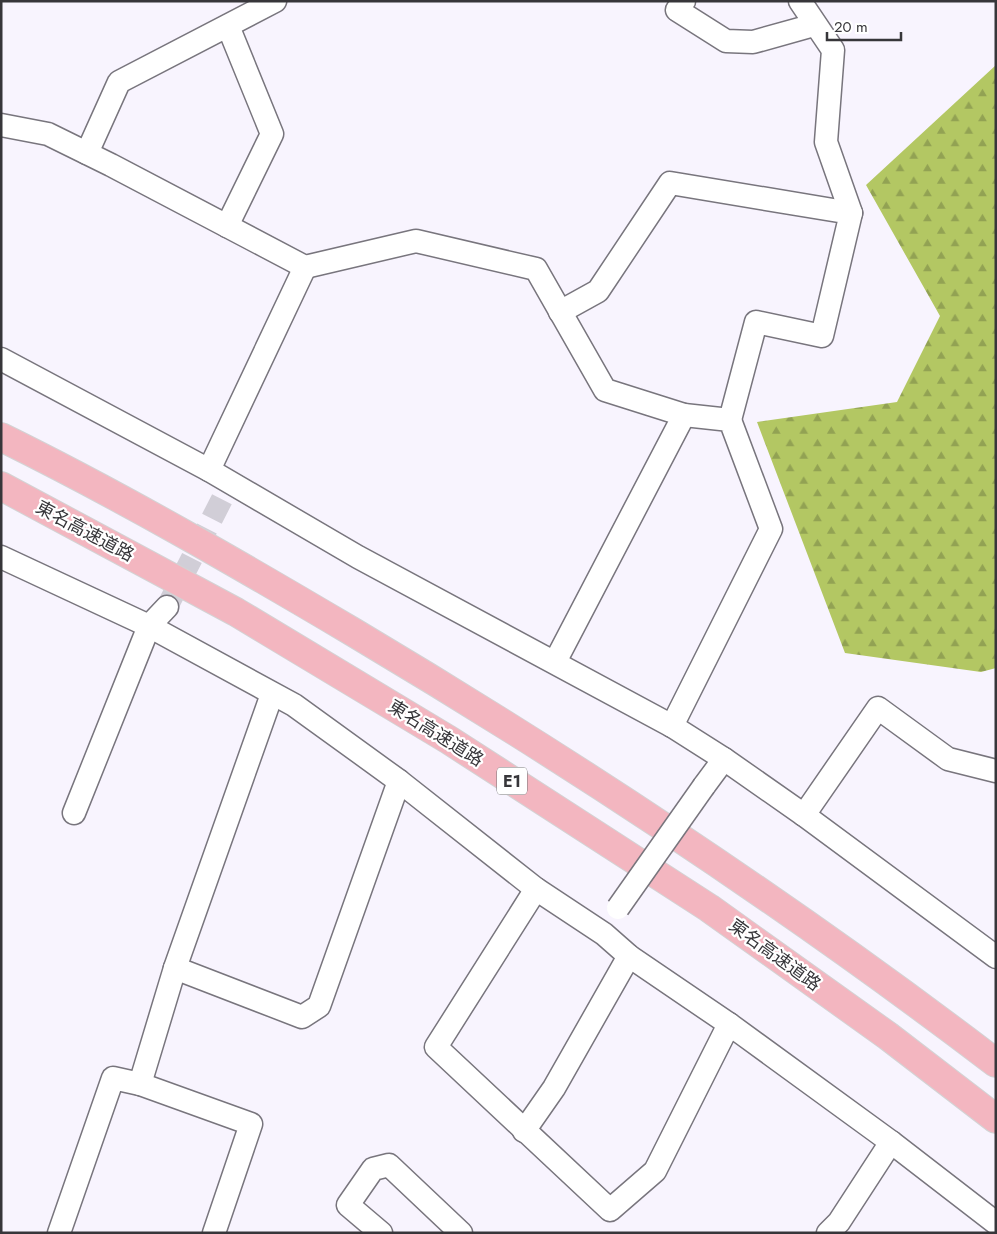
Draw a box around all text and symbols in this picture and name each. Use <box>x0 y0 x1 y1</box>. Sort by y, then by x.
scale bar <box>827 10 901 42</box>
text: 20 m <box>834 16 868 38</box>
street label: 東名高速道路 <box>31 494 139 568</box>
street label: 東名高速道路 <box>383 693 489 773</box>
road number: E1 <box>497 768 527 794</box>
street label: 東名高速道路 <box>724 913 826 997</box>

